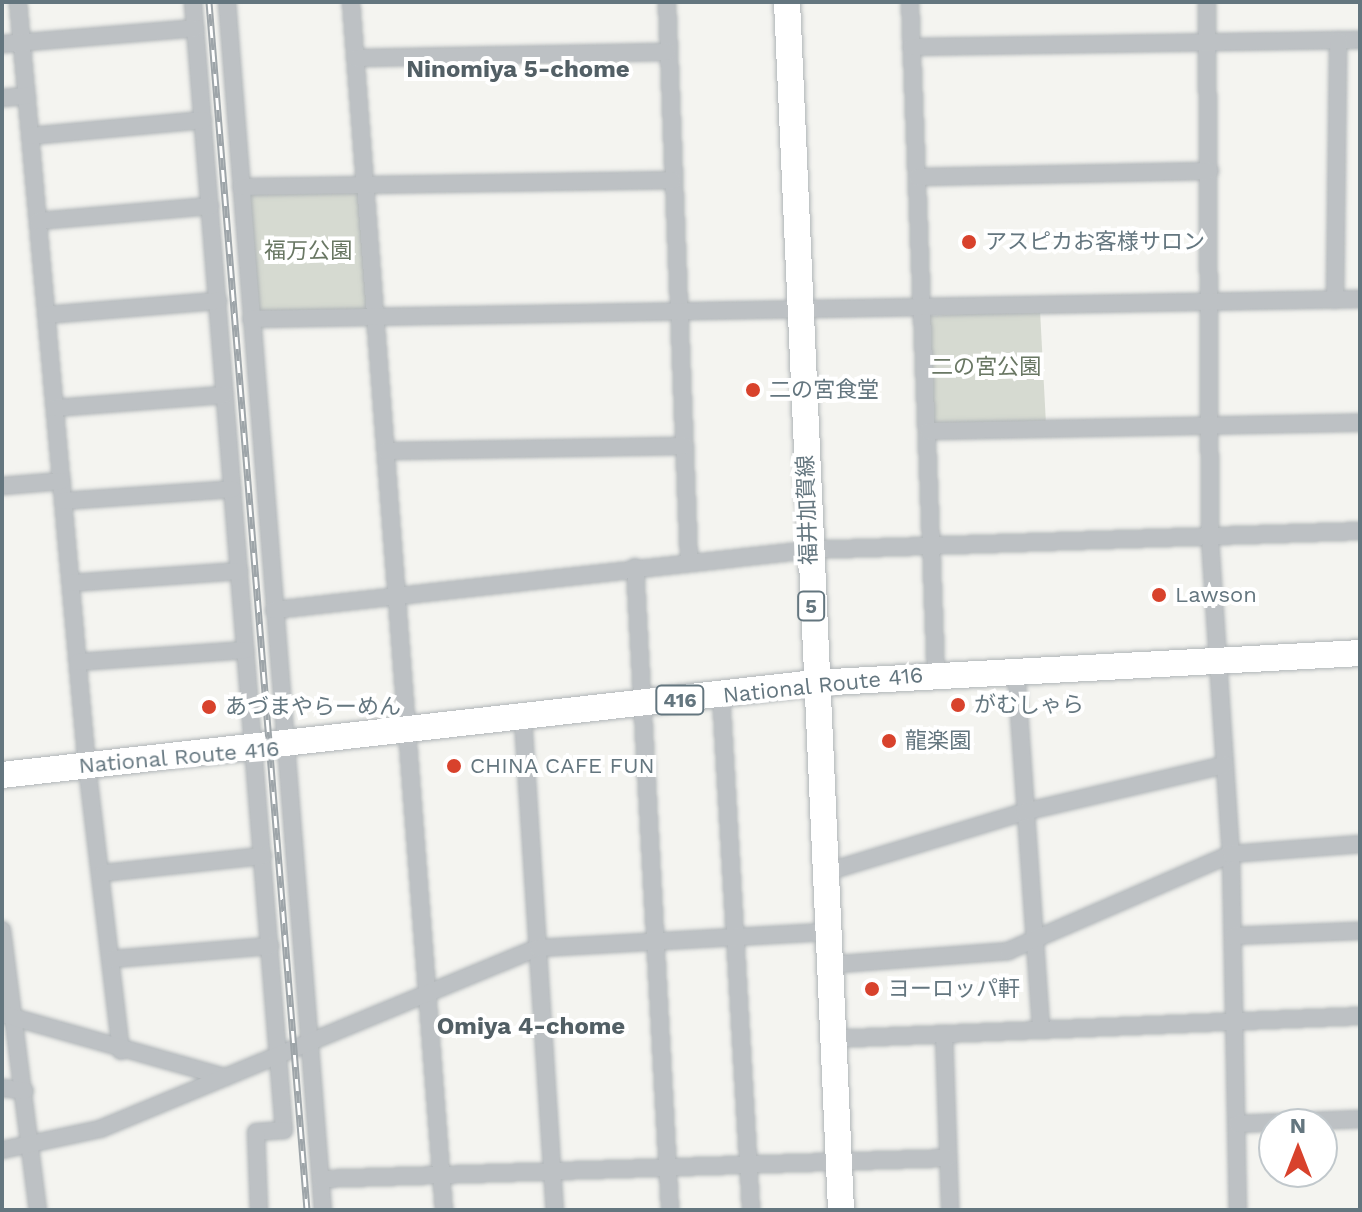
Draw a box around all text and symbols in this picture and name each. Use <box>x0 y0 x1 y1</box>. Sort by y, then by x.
district label: Ninomiya 5-chome <box>406 56 630 84</box>
place label: アスピカお客様サロン <box>985 229 1205 255</box>
marker: アスピカお客様サロン <box>960 233 978 251</box>
park label: 福万公園 <box>264 238 352 264</box>
park label: 二の宮公園 <box>931 354 1041 380</box>
place label: 二の宮食堂 <box>769 377 879 403</box>
marker: 二の宮食堂 <box>744 381 762 399</box>
street label: 福井加賀線 <box>792 455 822 565</box>
place label: Lawson <box>1175 582 1257 608</box>
marker: Lawson <box>1150 586 1168 604</box>
road number: 5 <box>797 590 825 622</box>
street label: National Route 416 <box>721 661 925 709</box>
road number: 416 <box>654 684 706 716</box>
place label: がむしゃら <box>974 692 1084 718</box>
place label: あづまやらーめん <box>225 694 401 720</box>
marker: がむしゃら <box>949 696 967 714</box>
marker: あづまやらーめん <box>200 698 218 716</box>
place label: 龍楽園 <box>905 728 971 754</box>
marker: 龍楽園 <box>880 732 898 750</box>
street label: National Route 416 <box>77 735 281 779</box>
place label: CHINA CAFE FUN <box>470 753 656 779</box>
marker: CHINA CAFE FUN <box>445 757 463 775</box>
place label: ヨーロッパ軒 <box>888 976 1020 1002</box>
marker: ヨーロッパ軒 <box>863 980 881 998</box>
district label: Omiya 4-chome <box>437 1013 625 1041</box>
north arrow <box>1258 1108 1338 1188</box>
text: N <box>1290 1113 1306 1138</box>

